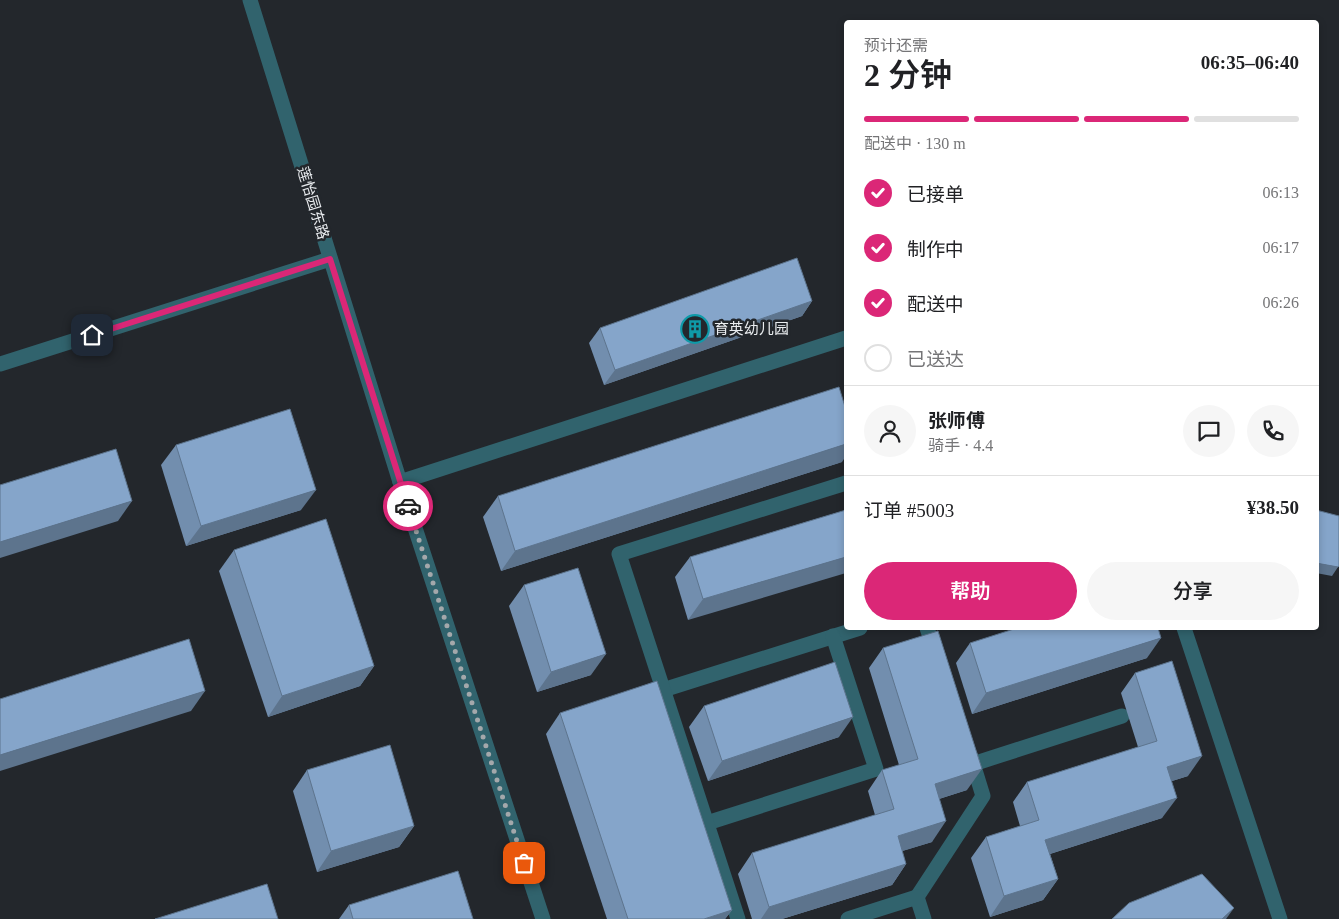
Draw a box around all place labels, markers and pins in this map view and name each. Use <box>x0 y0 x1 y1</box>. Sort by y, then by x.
pin <box>71 314 113 356</box>
building icon: 育英幼儿园 <box>680 314 710 344</box>
place label: 育英幼儿园 <box>714 321 789 337</box>
pin <box>503 842 545 884</box>

